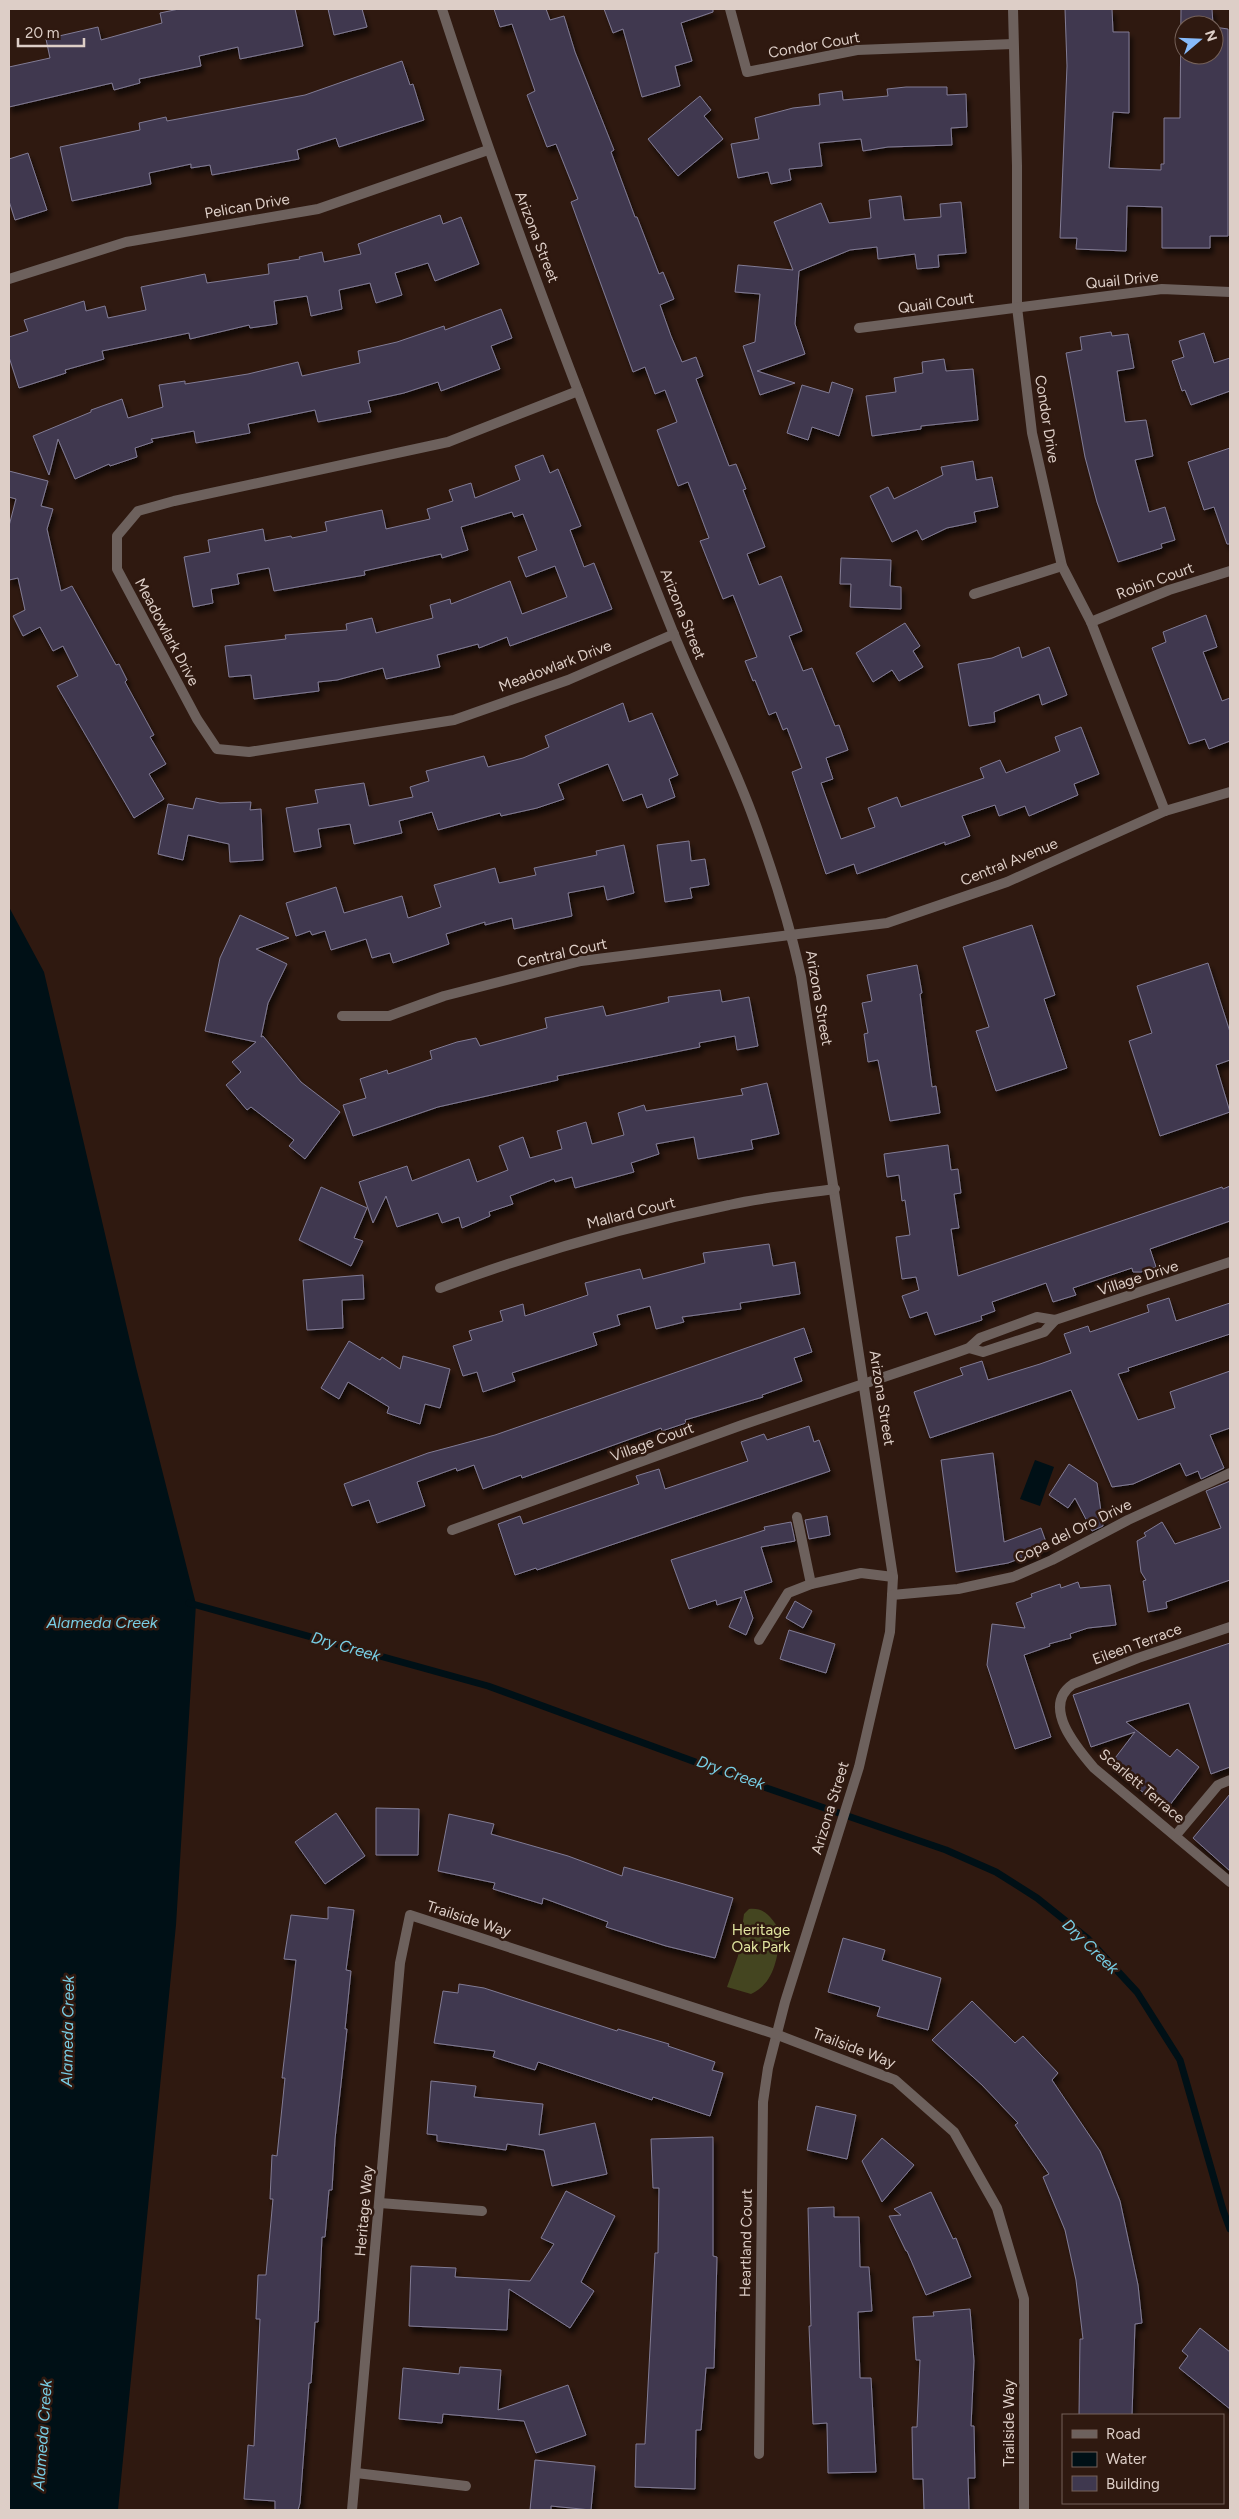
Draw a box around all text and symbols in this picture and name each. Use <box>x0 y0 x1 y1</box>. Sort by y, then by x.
scale bar <box>18 15 84 47</box>
north arrow <box>1174 15 1224 65</box>
text: 20 m <box>25 24 59 42</box>
street label: Condor Court <box>767 28 862 62</box>
text: N <box>1201 28 1221 44</box>
street label: Arizona Street <box>511 189 563 286</box>
street label: Pelican Drive <box>203 190 291 222</box>
street label: Quail Drive <box>1085 267 1159 293</box>
street label: Quail Court <box>897 289 976 317</box>
street label: Condor Drive <box>1031 374 1063 464</box>
street label: Robin Court <box>1114 559 1196 603</box>
street label: Arizona Street <box>657 566 710 662</box>
street label: Meadowlark Drive <box>131 575 203 689</box>
street label: Meadowlark Drive <box>496 636 614 696</box>
street label: Central Avenue <box>958 834 1060 890</box>
street label: Central Court <box>515 935 609 971</box>
street label: Arizona Street <box>802 949 836 1047</box>
street label: Mallard Court <box>585 1193 678 1233</box>
street label: Village Drive <box>1096 1257 1180 1299</box>
street label: Arizona Street <box>866 1349 898 1447</box>
street label: Village Court <box>608 1418 696 1465</box>
street label: Copa del Oro Drive <box>1012 1495 1134 1567</box>
water label: Alameda Creek <box>45 1613 159 1632</box>
street label: Eileen Terrace <box>1090 1620 1184 1668</box>
water label: Dry Creek <box>309 1628 384 1666</box>
street label: Scarlett Terrace <box>1096 1745 1188 1827</box>
water label: Dry Creek <box>694 1751 769 1794</box>
street label: Arizona Street <box>807 1759 853 1857</box>
street label: Trailside Way <box>425 1897 513 1941</box>
water label: Dry Creek <box>1058 1915 1124 1979</box>
park label: Heritage Oak Park <box>732 1921 791 1956</box>
water label: Alameda Creek <box>57 1974 78 2088</box>
street label: Trailside Way <box>810 2024 898 2072</box>
street label: Heritage Way <box>351 2165 377 2257</box>
street label: Heartland Court <box>736 2188 756 2297</box>
water label: Alameda Creek <box>29 2378 56 2492</box>
street label: Trailside Way <box>1000 2379 1018 2467</box>
legend <box>1062 2414 1224 2504</box>
text: Road <box>1106 2425 1141 2443</box>
text: Water <box>1106 2450 1146 2468</box>
text: Building <box>1106 2475 1160 2493</box>

